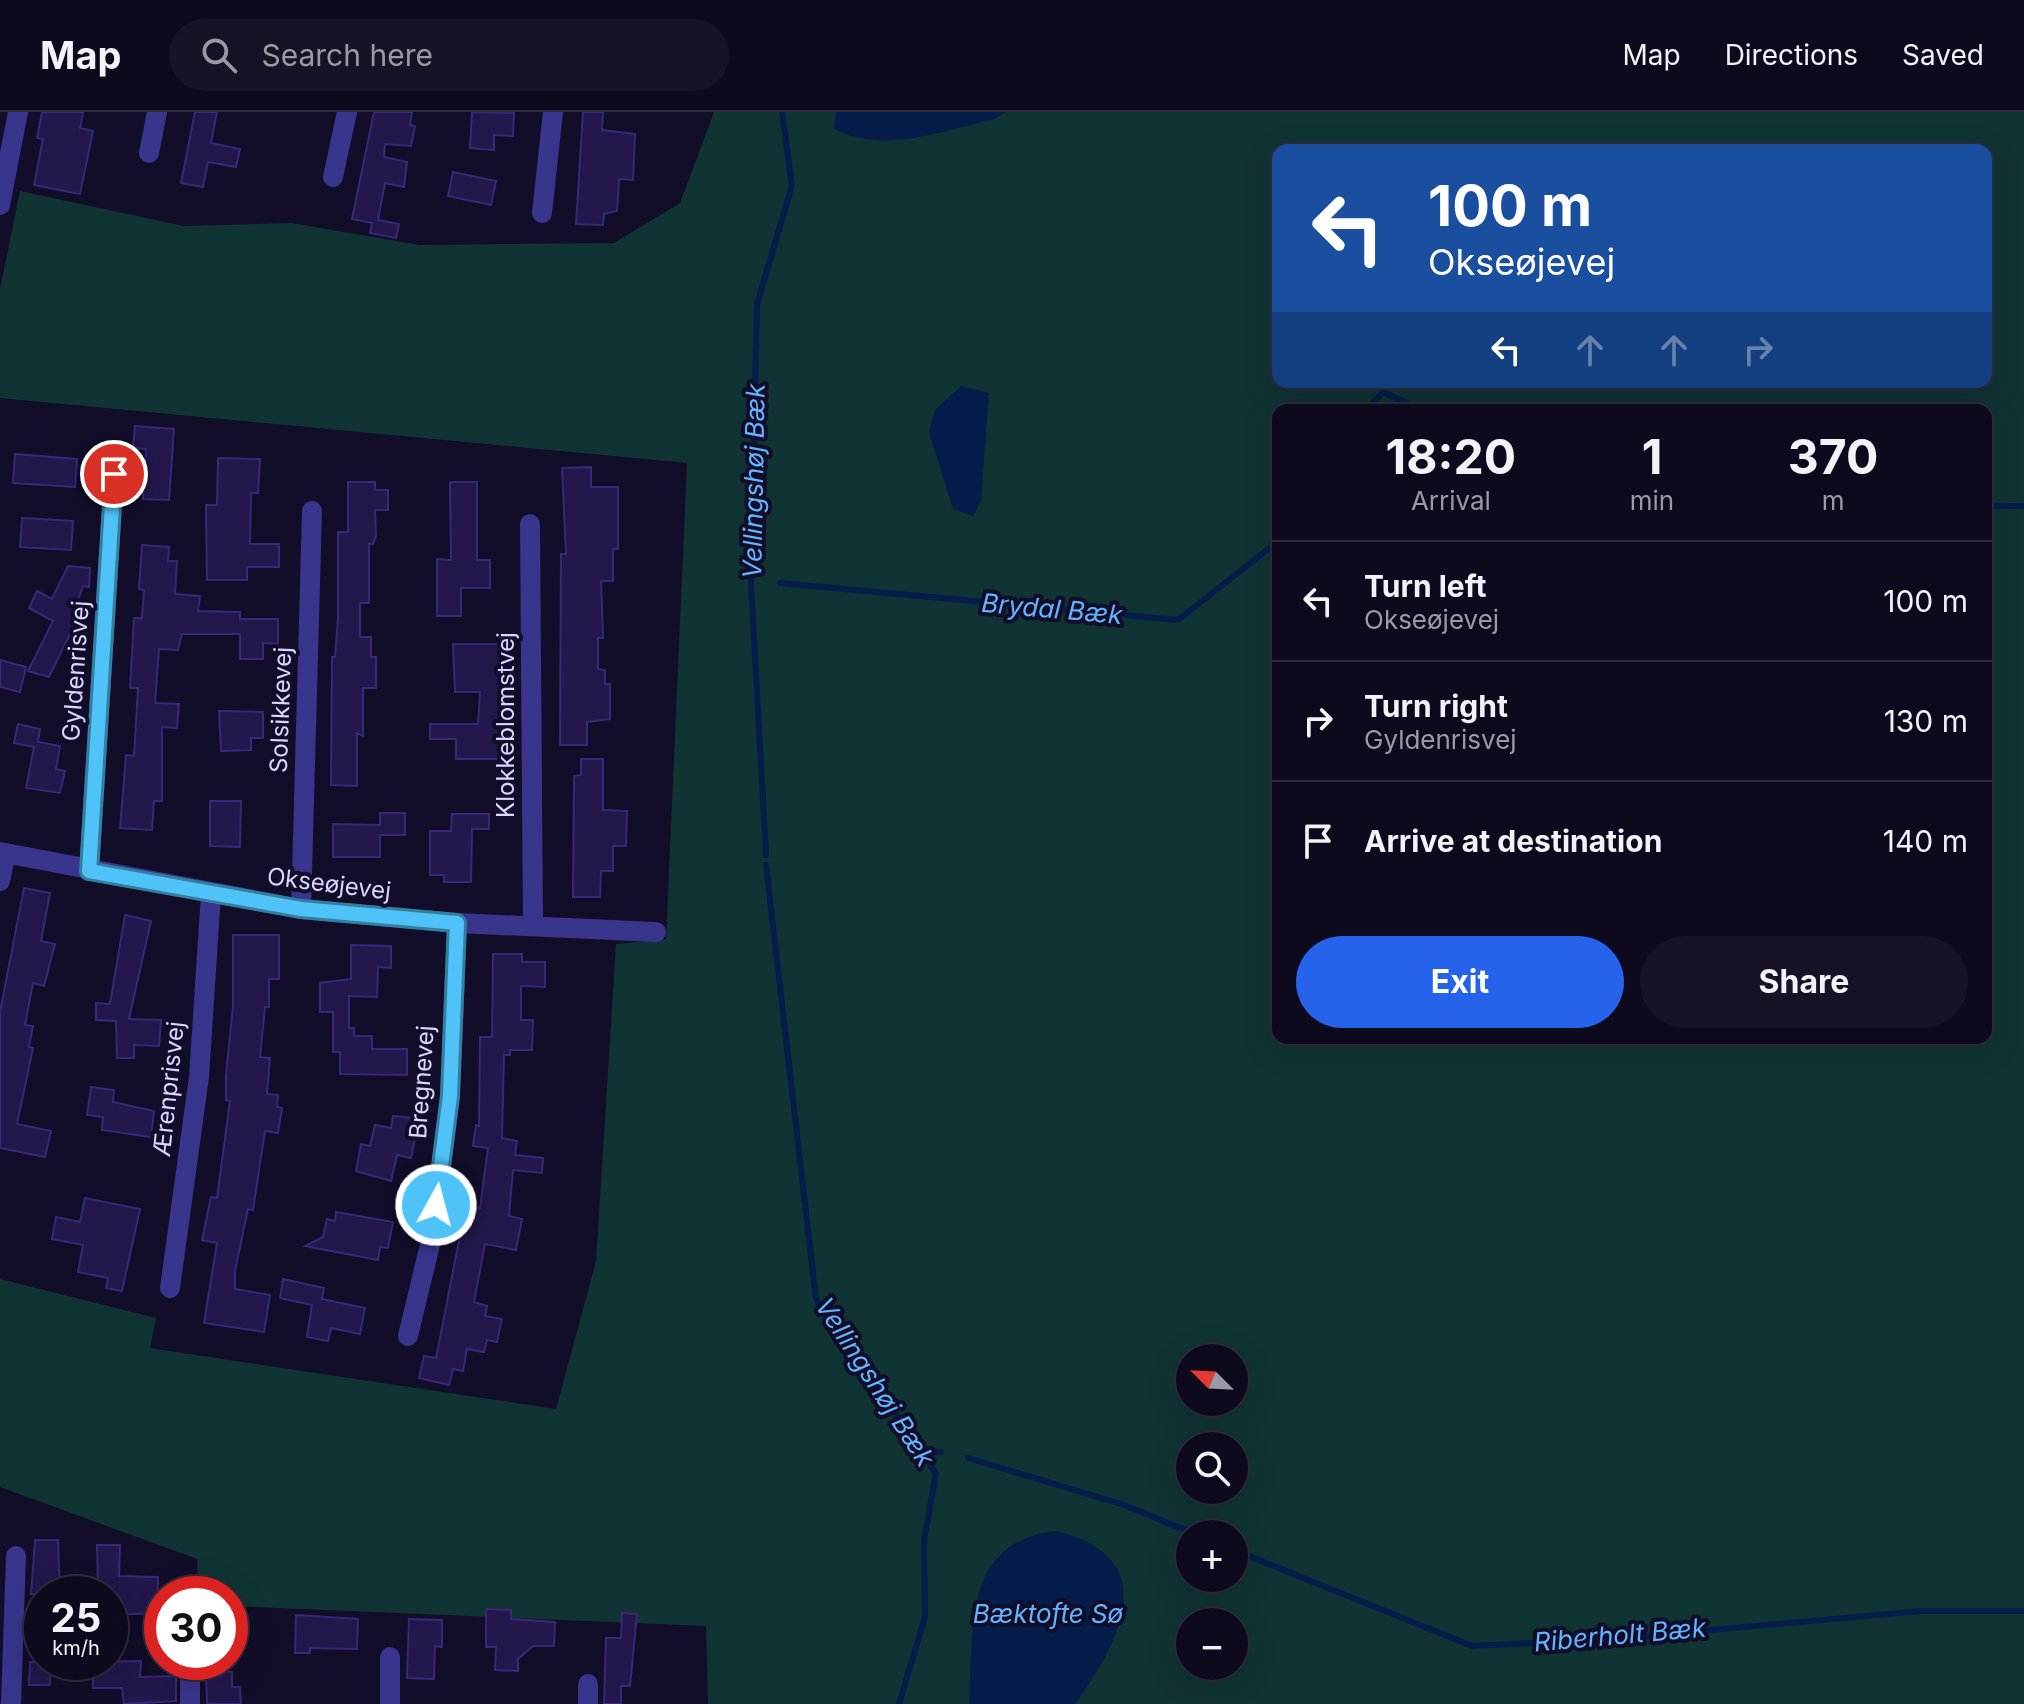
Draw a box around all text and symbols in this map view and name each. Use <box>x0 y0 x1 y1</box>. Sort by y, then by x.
search box <box>169 19 729 91</box>
text: Map <box>40 32 121 78</box>
icon: search <box>197 33 241 77</box>
text: Search here <box>261 37 433 73</box>
text: Map <box>1622 38 1681 72</box>
text: Directions <box>1725 38 1858 72</box>
text: Saved <box>1902 38 1984 72</box>
text: 100 m <box>1428 172 1592 240</box>
icon: left <box>1296 176 1400 280</box>
text: Okseøjevej <box>1428 240 1615 284</box>
icon: left <box>1484 328 1528 372</box>
icon: ahead <box>1568 328 1612 372</box>
icon: ahead <box>1652 328 1696 372</box>
icon: right <box>1736 328 1780 372</box>
water label: Vellingshøj Bæk <box>736 383 771 579</box>
text: 18:20 <box>1386 427 1516 486</box>
text: 1 <box>1642 427 1662 486</box>
text: 370 <box>1788 427 1878 486</box>
pin <box>80 440 148 508</box>
icon: arrive <box>92 452 136 496</box>
text: Arrival <box>1411 485 1491 516</box>
text: min <box>1630 485 1674 516</box>
text: m <box>1822 485 1844 516</box>
text: Turn left <box>1364 568 1486 604</box>
icon: left <box>1296 579 1340 623</box>
text: 100 m <box>1883 583 1968 619</box>
water label: Brydal Bæk <box>980 587 1125 630</box>
street label: Gyldenrisvej <box>56 600 95 742</box>
text: Okseøjevej <box>1364 604 1499 635</box>
street label: Klokkeblomstvej <box>491 632 520 818</box>
street label: Solsikkevej <box>264 646 297 774</box>
text: Turn right <box>1364 688 1508 724</box>
icon: right <box>1296 699 1340 743</box>
text: 130 m <box>1884 703 1968 739</box>
text: Gyldenrisvej <box>1364 724 1517 755</box>
icon: arrive <box>1296 819 1340 863</box>
text: Arrive at destination <box>1364 823 1662 859</box>
text: 140 m <box>1883 823 1968 859</box>
street label: Okseøjevej <box>265 862 393 905</box>
button: Exit <box>1296 936 1624 1028</box>
button: Share <box>1640 936 1968 1028</box>
street label: Ærenprisvej <box>147 1020 190 1158</box>
street label: Bregnevej <box>403 1024 440 1140</box>
position arrow <box>394 1163 478 1247</box>
water label: Vellingshøj Bæk <box>809 1292 942 1473</box>
north arrow <box>1176 1344 1248 1416</box>
map controls <box>1176 1344 1248 1680</box>
button: search <box>1176 1432 1248 1504</box>
button: + <box>1176 1520 1248 1592</box>
speed limit sign: 30 <box>144 1576 248 1680</box>
text: 25 <box>51 1593 101 1642</box>
water label: Bæktofte Sø <box>973 1598 1124 1629</box>
button: − <box>1176 1608 1248 1680</box>
water label: Riberholt Bæk <box>1533 1611 1708 1657</box>
text: km/h <box>52 1636 100 1660</box>

